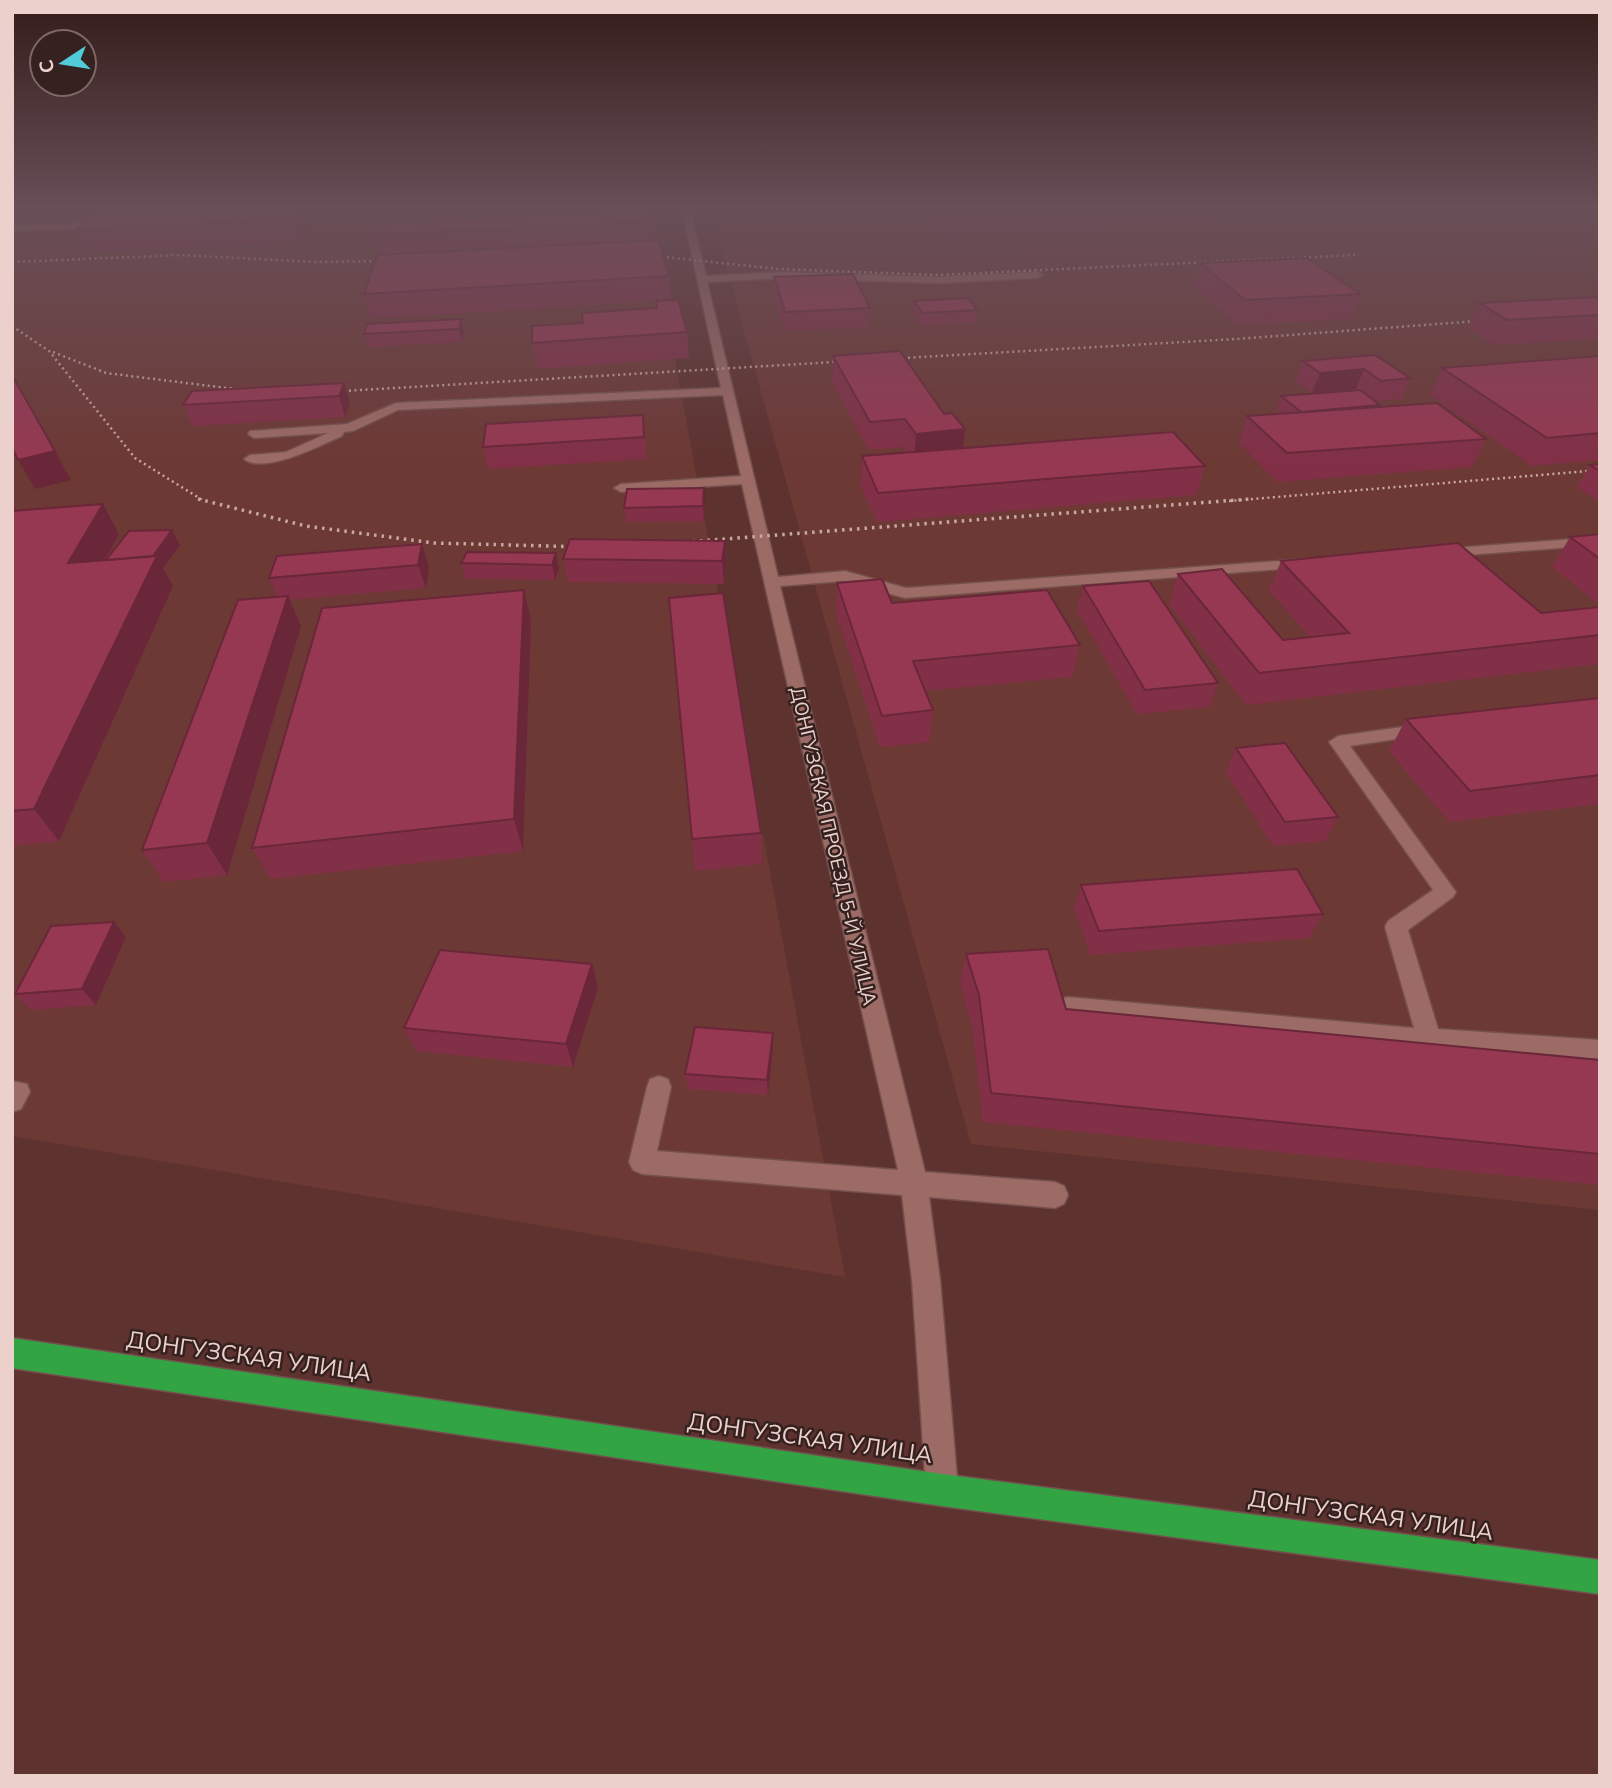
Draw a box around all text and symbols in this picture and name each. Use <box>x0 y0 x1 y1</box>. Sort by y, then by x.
north arrow <box>28 28 98 98</box>
text: С <box>33 57 61 75</box>
street label: ДОНГУЗСКАЯ ПРОЕЗД 5-Й УЛИЦА <box>784 685 882 1008</box>
street label: ДОНГУЗСКАЯ УЛИЦА <box>125 1324 373 1389</box>
street label: ДОНГУЗСКАЯ УЛИЦА <box>686 1406 934 1471</box>
street label: ДОНГУЗСКАЯ УЛИЦА <box>1247 1483 1495 1548</box>

